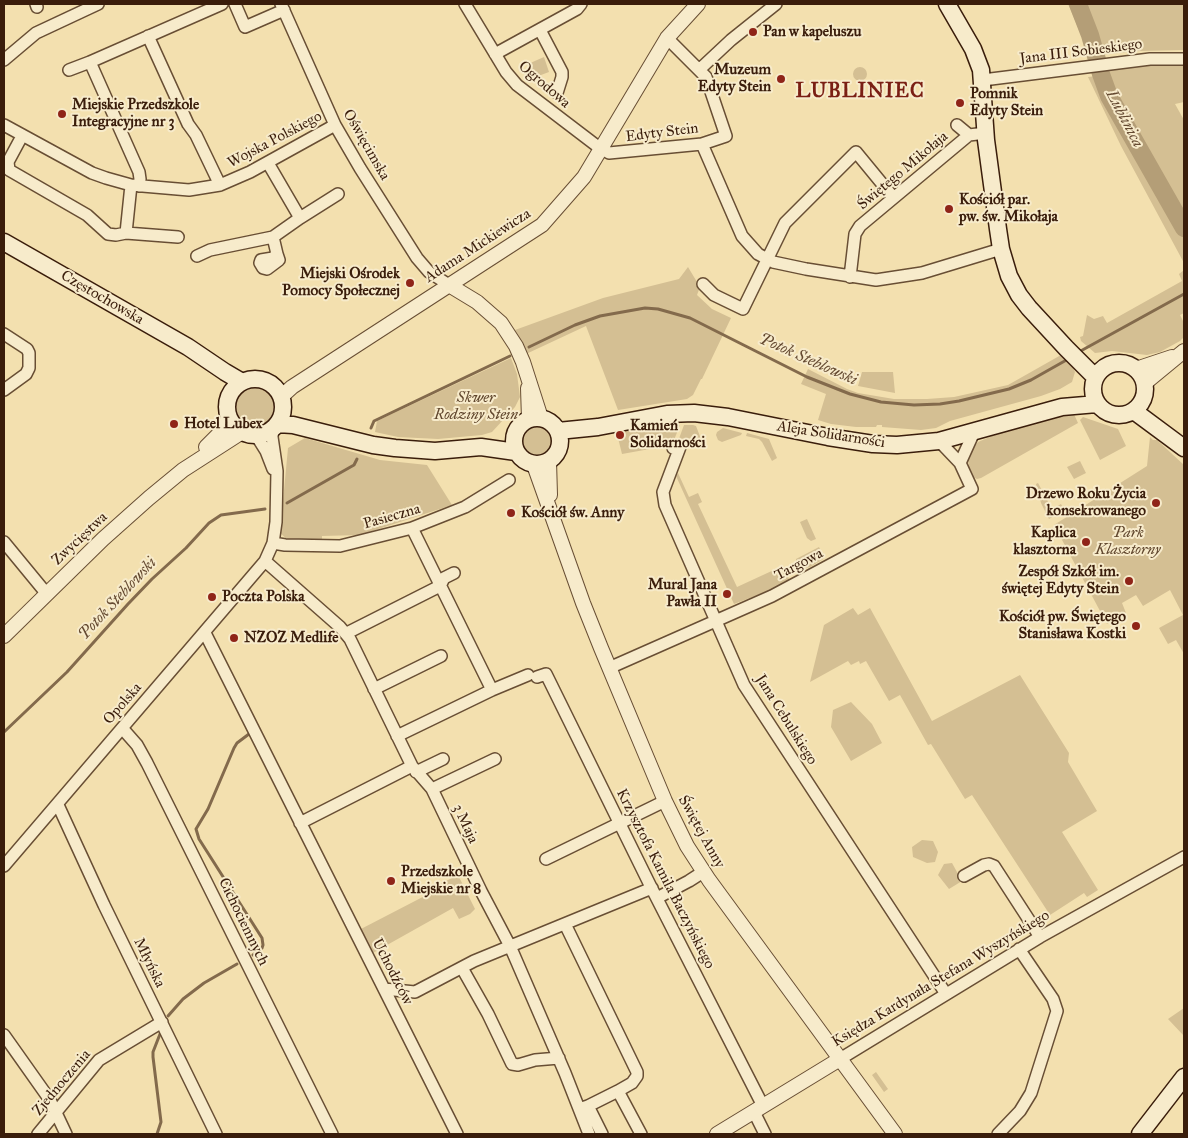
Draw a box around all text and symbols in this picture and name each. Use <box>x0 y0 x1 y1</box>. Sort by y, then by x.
place label: Pan w kapeluszu <box>763 23 861 41</box>
marker: Pan w kapeluszu <box>747 26 759 38</box>
street label: Jana III Sobieskiego <box>1019 36 1143 68</box>
street label: Ogrodowa <box>514 58 574 112</box>
place label: Muzeum Edyty Stein <box>698 61 771 96</box>
marker: Muzeum Edyty Stein <box>775 73 787 85</box>
district label: LUBLINIEC <box>794 80 926 104</box>
place label: Pomnik Edyty Stein <box>970 85 1043 120</box>
water label: Lublinica <box>1101 87 1147 151</box>
place label: Miejskie Przedszkole Integracyjne nr 3 <box>72 96 199 131</box>
marker: Pomnik Edyty Stein <box>954 97 966 109</box>
street label: Oświęcimska <box>339 106 393 184</box>
marker: Miejskie Przedszkole Integracyjne nr 3 <box>56 108 68 120</box>
street label: Wojska Polskiego <box>225 108 325 172</box>
street label: Edyty Stein <box>625 120 699 146</box>
street label: Świętego Mikołaja <box>854 128 952 214</box>
place label: Kościół par. pw. św. Mikołaja <box>959 191 1058 226</box>
marker: Kościół par. pw. św. Mikołaja <box>943 203 955 215</box>
street label: Adama Mickiewicza <box>422 205 534 287</box>
place label: Miejski Ośrodek Pomocy Społecznej <box>282 265 400 300</box>
street label: Częstochowska <box>57 267 147 329</box>
marker: Miejski Ośrodek Pomocy Społecznej <box>404 277 416 289</box>
water label: Potok Steblowski <box>756 330 860 390</box>
park label: Skwer Rodziny Stein <box>434 389 518 424</box>
place label: Hotel Lubex <box>184 415 263 433</box>
place label: Kamień Solidarności <box>630 417 706 452</box>
marker: Hotel Lubex <box>168 418 180 430</box>
street label: Aleja Solidarności <box>776 418 886 452</box>
marker: Kamień Solidarności <box>614 429 626 441</box>
place label: Drzewo Roku Życia konsekrowanego <box>1026 485 1146 520</box>
marker: Drzewo Roku Życia konsekrowanego <box>1150 497 1162 509</box>
street label: Pasieczna <box>362 500 422 534</box>
place label: Kościół św. Anny <box>521 504 624 522</box>
marker: Kościół św. Anny <box>505 507 517 519</box>
street label: Zwycięstwa <box>48 509 112 569</box>
place label: Kaplica klasztorna <box>1013 524 1076 559</box>
park label: Park Klasztorny <box>1095 524 1161 559</box>
marker: Kaplica klasztorna <box>1080 536 1092 548</box>
street label: Targowa <box>772 545 826 585</box>
water label: Potok Steblowski <box>75 554 161 644</box>
place label: Zespół Szkół im. świętej Edyty Stein <box>1002 563 1119 598</box>
marker: Zespół Szkół im. świętej Edyty Stein <box>1123 575 1135 587</box>
place label: Mural Jana Pawła II <box>648 576 717 611</box>
place label: Poczta Polska <box>222 588 305 606</box>
marker: Mural Jana Pawła II <box>721 588 733 600</box>
marker: Poczta Polska <box>206 591 218 603</box>
place label: Kościół pw. Świętego Stanisława Kostki <box>999 608 1126 643</box>
marker: Kościół pw. Świętego Stanisława Kostki <box>1130 620 1142 632</box>
place label: NZOZ Medlife <box>244 629 339 647</box>
marker: NZOZ Medlife <box>228 632 240 644</box>
street label: Jana Cebulskiego <box>751 672 821 768</box>
street label: Opolska <box>100 679 146 729</box>
street label: Krzysztofa Kamila Baczyńskiego <box>612 786 718 972</box>
street label: Świętej Anny <box>674 793 728 871</box>
street label: 3 Maja <box>448 802 482 846</box>
place label: Przedszkole Miejskie nr 8 <box>401 863 481 898</box>
street label: Cichociemnych <box>214 875 272 969</box>
marker: Przedszkole Miejskie nr 8 <box>385 875 397 887</box>
street label: Księdza Kardynała Stefana Wyszyńskiego <box>829 907 1053 1051</box>
street label: Młyńska <box>129 935 169 991</box>
street label: Uchodźców <box>368 936 416 1008</box>
street label: Zjednoczenia <box>29 1046 95 1120</box>

